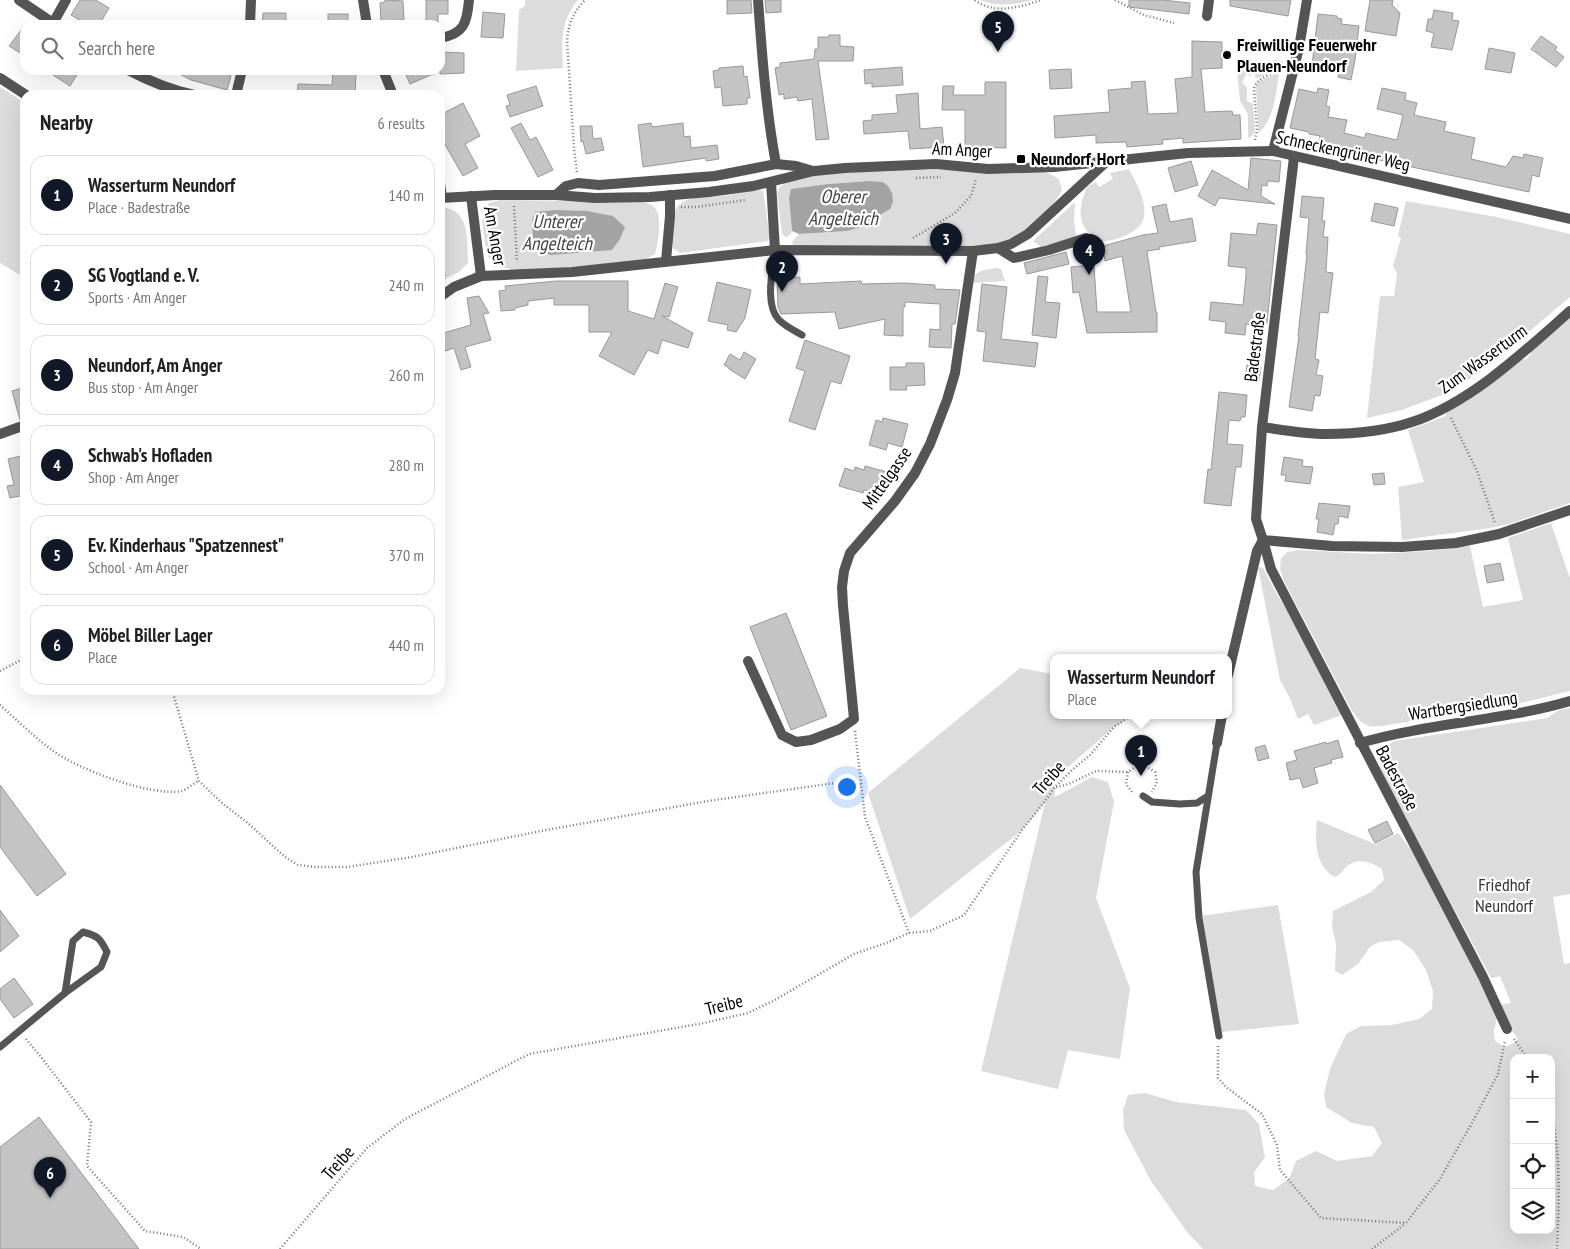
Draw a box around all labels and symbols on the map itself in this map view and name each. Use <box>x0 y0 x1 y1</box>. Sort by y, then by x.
pin: 5 <box>982 11 1014 52</box>
place label: Freiwillige Feuerwehr Plauen-Neundorf <box>1237 33 1377 77</box>
marker: Freiwillige Feuerwehr Plauen-Neundorf <box>1221 49 1233 61</box>
street label: Schneckengrüner Weg <box>1274 125 1412 176</box>
street label: Am Anger <box>931 136 993 163</box>
place label: Neundorf, Hort <box>1031 147 1126 170</box>
marker: Neundorf, Hort <box>1015 153 1027 165</box>
water label: Oberer Angelteich <box>808 184 880 230</box>
street label: Am Anger <box>479 204 512 268</box>
water label: Unterer Angelteich <box>522 209 594 255</box>
pin: 3 <box>930 223 962 264</box>
pin: 4 <box>1073 234 1105 275</box>
pin: 2 <box>766 251 798 292</box>
street label: Badestraße <box>1239 311 1270 383</box>
street label: Zum Wasserturm <box>1434 319 1531 398</box>
street label: Mittelgasse <box>857 442 916 514</box>
street label: Wartbergsiedlung <box>1407 686 1519 725</box>
pin: 1 <box>1125 735 1157 776</box>
street label: Badestraße <box>1371 741 1424 814</box>
street label: Treibe <box>1027 756 1070 800</box>
your location <box>834 774 860 800</box>
park label: Friedhof Neundorf <box>1475 873 1534 917</box>
street label: Treibe <box>703 989 745 1020</box>
street label: Treibe <box>316 1141 359 1185</box>
pin: 6 <box>34 1157 66 1198</box>

